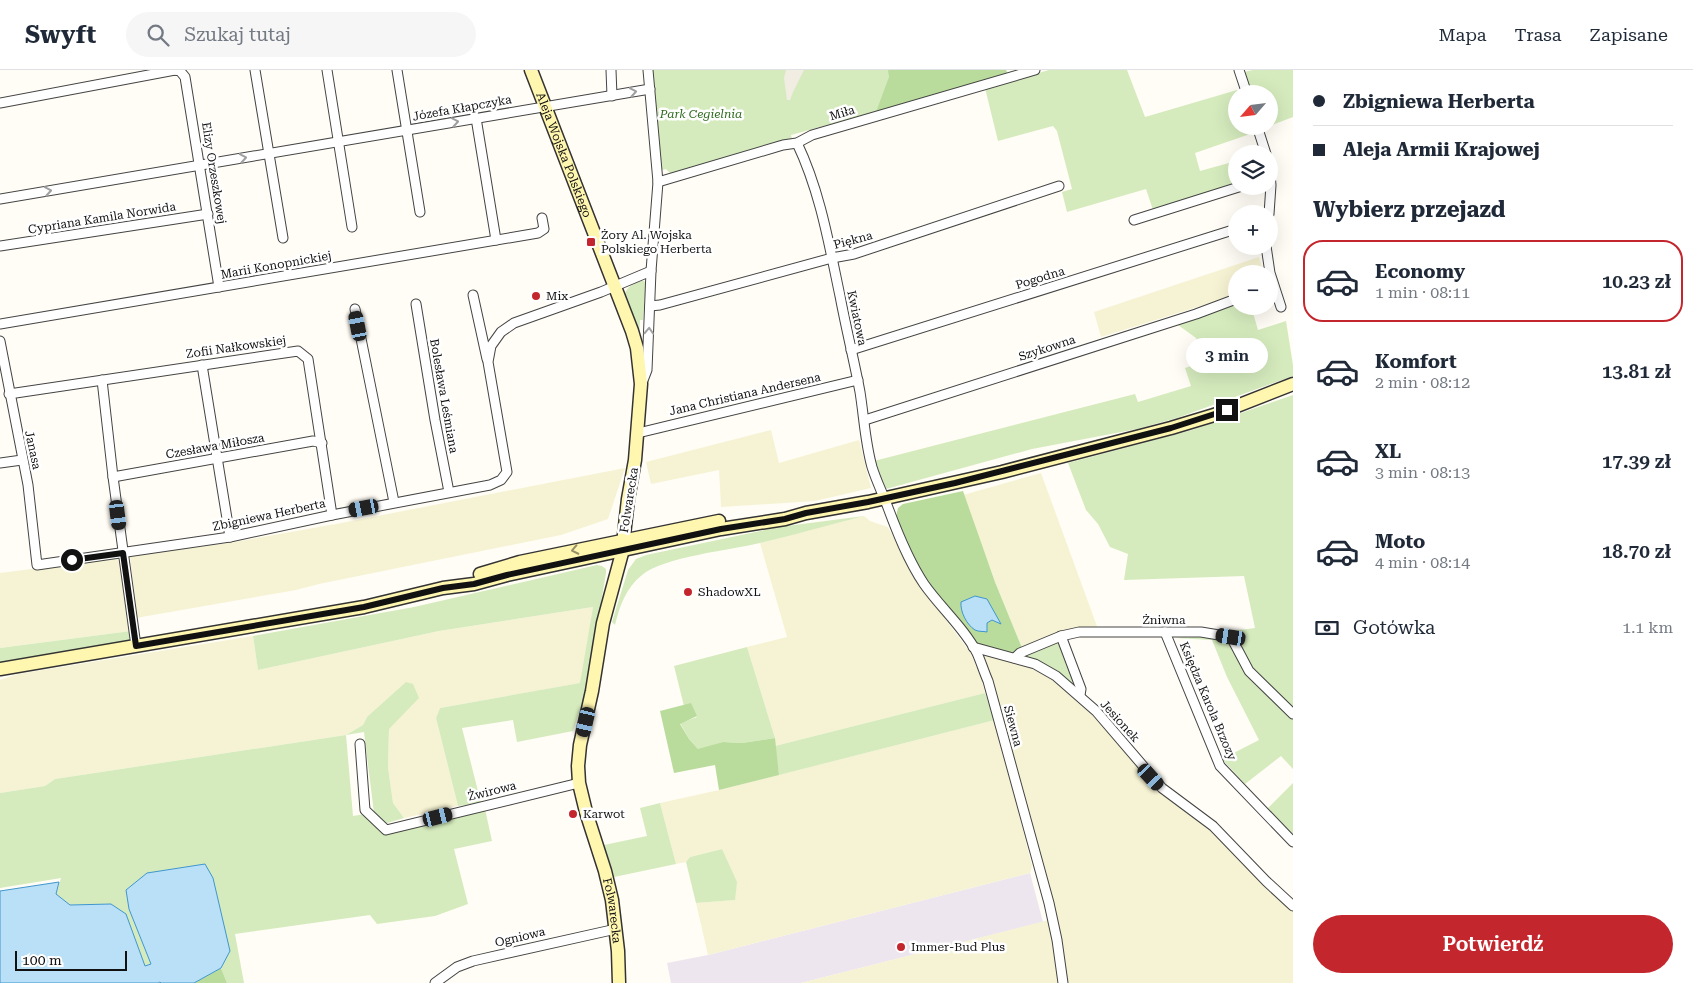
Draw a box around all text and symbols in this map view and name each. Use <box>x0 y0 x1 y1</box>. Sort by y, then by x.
search box <box>126 12 476 57</box>
text: Swyft <box>25 21 96 49</box>
icon: search <box>144 21 172 49</box>
text: Szukaj tutaj <box>184 23 291 46</box>
text: Mapa <box>1438 24 1486 45</box>
text: Trasa <box>1514 24 1562 45</box>
text: Zapisane <box>1590 24 1668 45</box>
north arrow <box>1228 85 1278 135</box>
map controls <box>1228 85 1278 315</box>
one-way arrow <box>628 88 637 98</box>
street label: Aleja Wojska Polskiego <box>533 90 594 220</box>
text: Zbigniewa Herberta <box>1343 90 1535 113</box>
street label: Józefa Kłapczyka <box>411 92 513 124</box>
street label: Miła <box>828 102 857 123</box>
park label: Park Cegielnia <box>659 107 742 121</box>
one-way arrow <box>451 117 460 127</box>
street label: Elizy Orzeszkowej <box>199 121 229 225</box>
text: Aleja Armii Krajowej <box>1343 138 1540 161</box>
button: layers <box>1228 145 1278 195</box>
one-way arrow <box>238 153 247 163</box>
one-way arrow <box>44 186 52 196</box>
text: Wybierz przejazd <box>1313 197 1505 222</box>
street label: Cypriana Kamila Norwida <box>27 199 177 237</box>
button: + <box>1228 205 1278 255</box>
place label: Żory Al. Wojska Polskiego Herberta <box>601 228 712 256</box>
street label: Piękna <box>832 228 875 252</box>
marker: Żory Al. Wojska Polskiego Herberta <box>585 236 597 248</box>
street label: Marii Konopnickiej <box>220 248 332 282</box>
icon: car <box>1315 259 1360 304</box>
text: Economy <box>1375 260 1465 283</box>
street label: Pogodna <box>1014 264 1067 292</box>
button: − <box>1228 265 1278 315</box>
text: 10.23 zł <box>1602 270 1671 293</box>
text: 1 min · 08:11 <box>1375 283 1470 302</box>
place label: Mix <box>546 289 568 303</box>
street label: Kwiatowa <box>844 289 870 347</box>
marker: Mix <box>530 290 542 302</box>
car <box>347 310 368 342</box>
one-way arrow <box>643 327 654 335</box>
street label: Szykowna <box>1017 332 1078 364</box>
street label: Zofii Nałkowskiej <box>185 333 287 361</box>
street label: Bolesława Leśmiana <box>427 338 461 455</box>
callout: 3 min <box>1186 338 1268 372</box>
text: 3 min <box>1205 346 1249 365</box>
icon: car <box>1315 349 1360 394</box>
text: Komfort <box>1375 350 1457 373</box>
text: 13.81 zł <box>1602 360 1671 383</box>
street label: Jana Christiana Andersena <box>668 370 823 418</box>
text: 2 min · 08:12 <box>1375 373 1470 392</box>
route end <box>1216 399 1238 421</box>
street label: Janasa <box>22 429 44 471</box>
street label: Czesława Miłosza <box>165 430 266 462</box>
icon: car <box>1315 439 1360 484</box>
text: XL <box>1375 440 1401 463</box>
text: 17.39 zł <box>1602 450 1671 473</box>
text: 3 min · 08:13 <box>1375 463 1470 482</box>
street label: Folwarecka <box>617 466 641 534</box>
street label: Zbigniewa Herberta <box>211 496 327 534</box>
car <box>347 498 380 518</box>
car <box>108 499 127 531</box>
icon: car <box>1315 529 1360 574</box>
text: Moto <box>1375 530 1425 553</box>
text: 18.70 zł <box>1602 540 1671 563</box>
one-way arrow <box>571 545 580 555</box>
route start <box>61 549 83 571</box>
text: 4 min · 08:14 <box>1375 553 1470 572</box>
place label: ShadowXL <box>698 585 761 599</box>
marker: ShadowXL <box>682 586 694 598</box>
street label: Żniwna <box>1142 613 1186 627</box>
icon: cash <box>1313 614 1341 642</box>
text: Gotówka <box>1353 616 1435 639</box>
text: 1.1 km <box>1622 618 1673 637</box>
car <box>1215 627 1246 647</box>
street label: Księdza Karola Brzozy <box>1177 640 1240 763</box>
street label: Jesionek <box>1097 697 1143 745</box>
street label: Siewna <box>1001 704 1025 749</box>
car <box>575 706 596 738</box>
car <box>1135 761 1166 793</box>
street label: Żwirowa <box>466 778 518 804</box>
car <box>421 806 454 828</box>
place label: Karwot <box>583 807 625 821</box>
marker: Karwot <box>567 808 579 820</box>
street label: Folwarecka <box>600 877 624 944</box>
button: Potwierdź <box>1313 915 1673 973</box>
street label: Ogniowa <box>493 924 547 950</box>
place label: Immer-Bud Plus <box>911 940 1005 954</box>
marker: Immer-Bud Plus <box>895 941 907 953</box>
scale bar <box>15 948 128 971</box>
text: 100 m <box>22 952 62 968</box>

